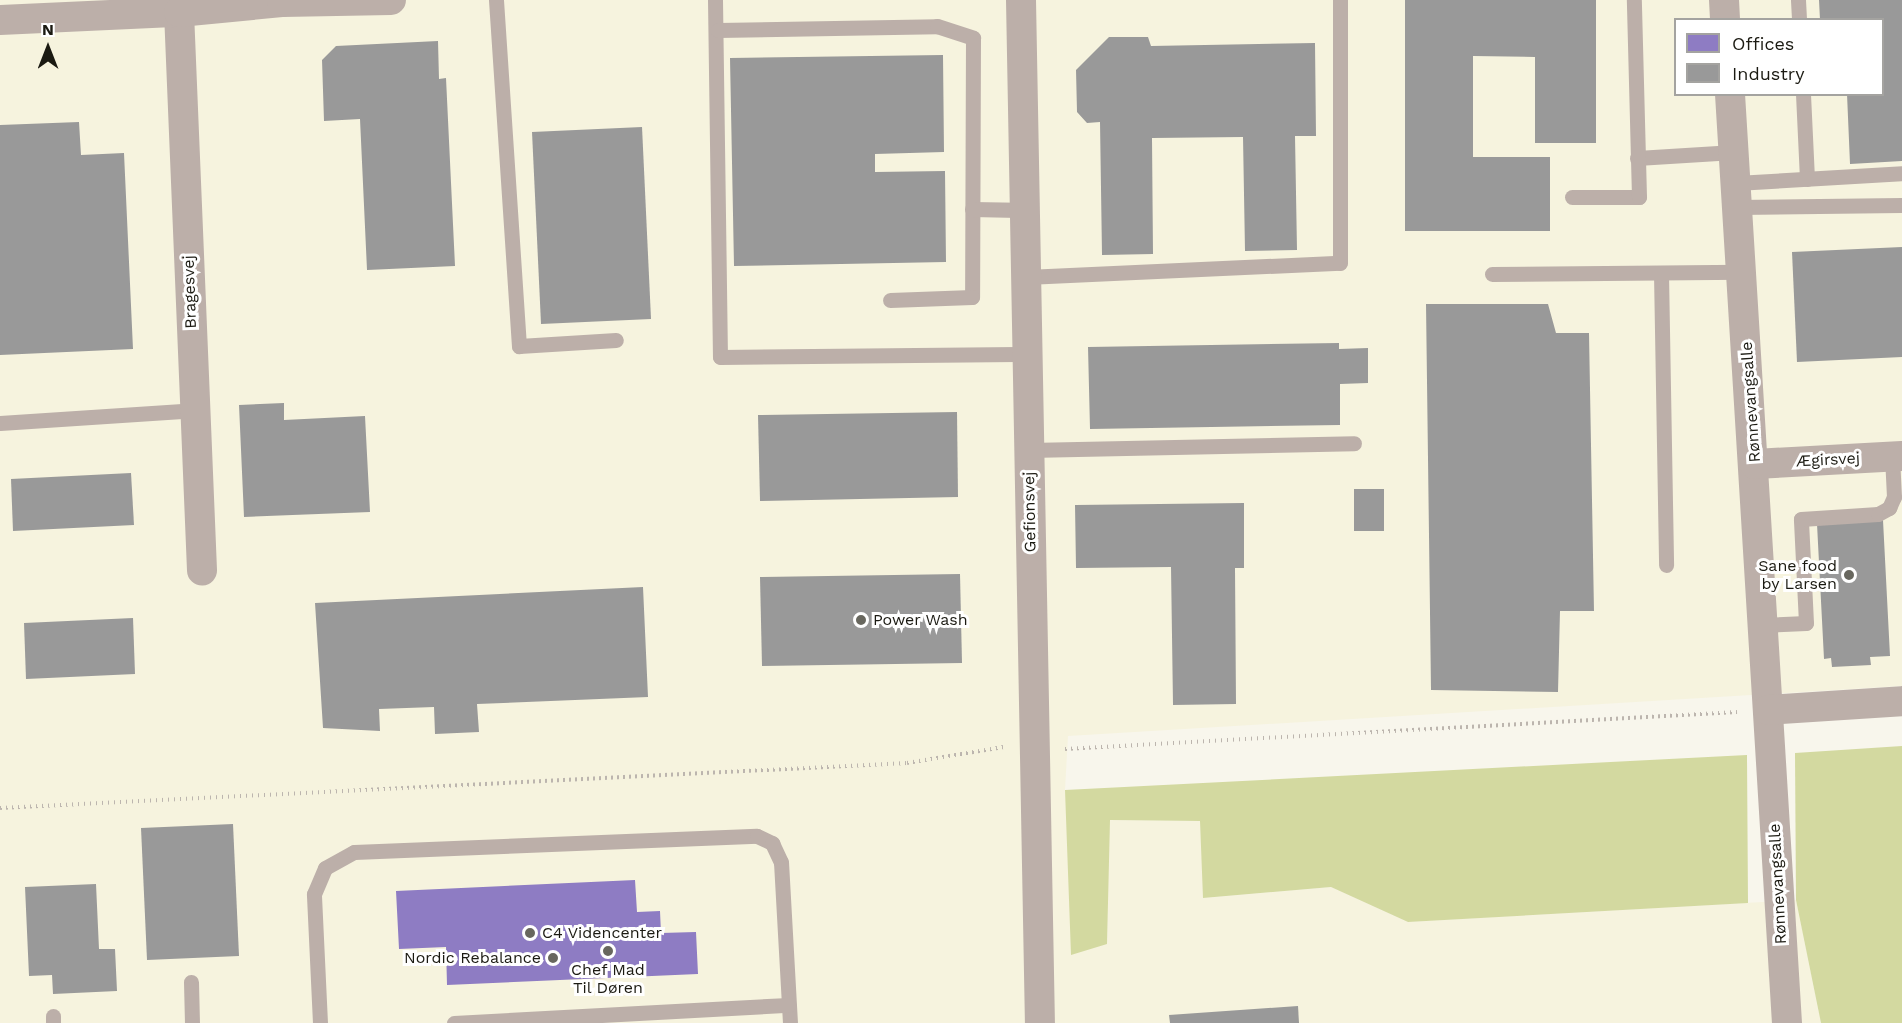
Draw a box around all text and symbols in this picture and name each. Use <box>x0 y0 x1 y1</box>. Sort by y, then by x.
north arrow <box>18 18 78 78</box>
legend <box>1674 18 1884 96</box>
text: N <box>42 20 54 39</box>
text: Offices <box>1732 33 1794 54</box>
text: Industry <box>1732 63 1804 84</box>
street label: Bragesvej <box>179 255 201 329</box>
street label: Rønnevangsalle <box>1737 341 1765 463</box>
street label: Ægirsvej <box>1795 449 1861 471</box>
street label: Gefionsvej <box>1020 471 1040 553</box>
place label: Sane food by Larsen <box>1758 556 1837 594</box>
marker: Sane food by Larsen <box>1842 568 1856 582</box>
place label: Power Wash <box>873 610 968 630</box>
marker: Power Wash <box>854 613 868 627</box>
street label: Rønnevangsalle <box>1765 823 1791 945</box>
place label: C4 Videncenter <box>542 923 662 943</box>
marker: C4 Videncenter <box>523 926 537 940</box>
marker: Chef Mad Til Døren <box>601 944 615 958</box>
place label: Nordic Rebalance <box>404 948 541 968</box>
marker: Nordic Rebalance <box>546 951 560 965</box>
place label: Chef Mad Til Døren <box>571 960 645 998</box>

